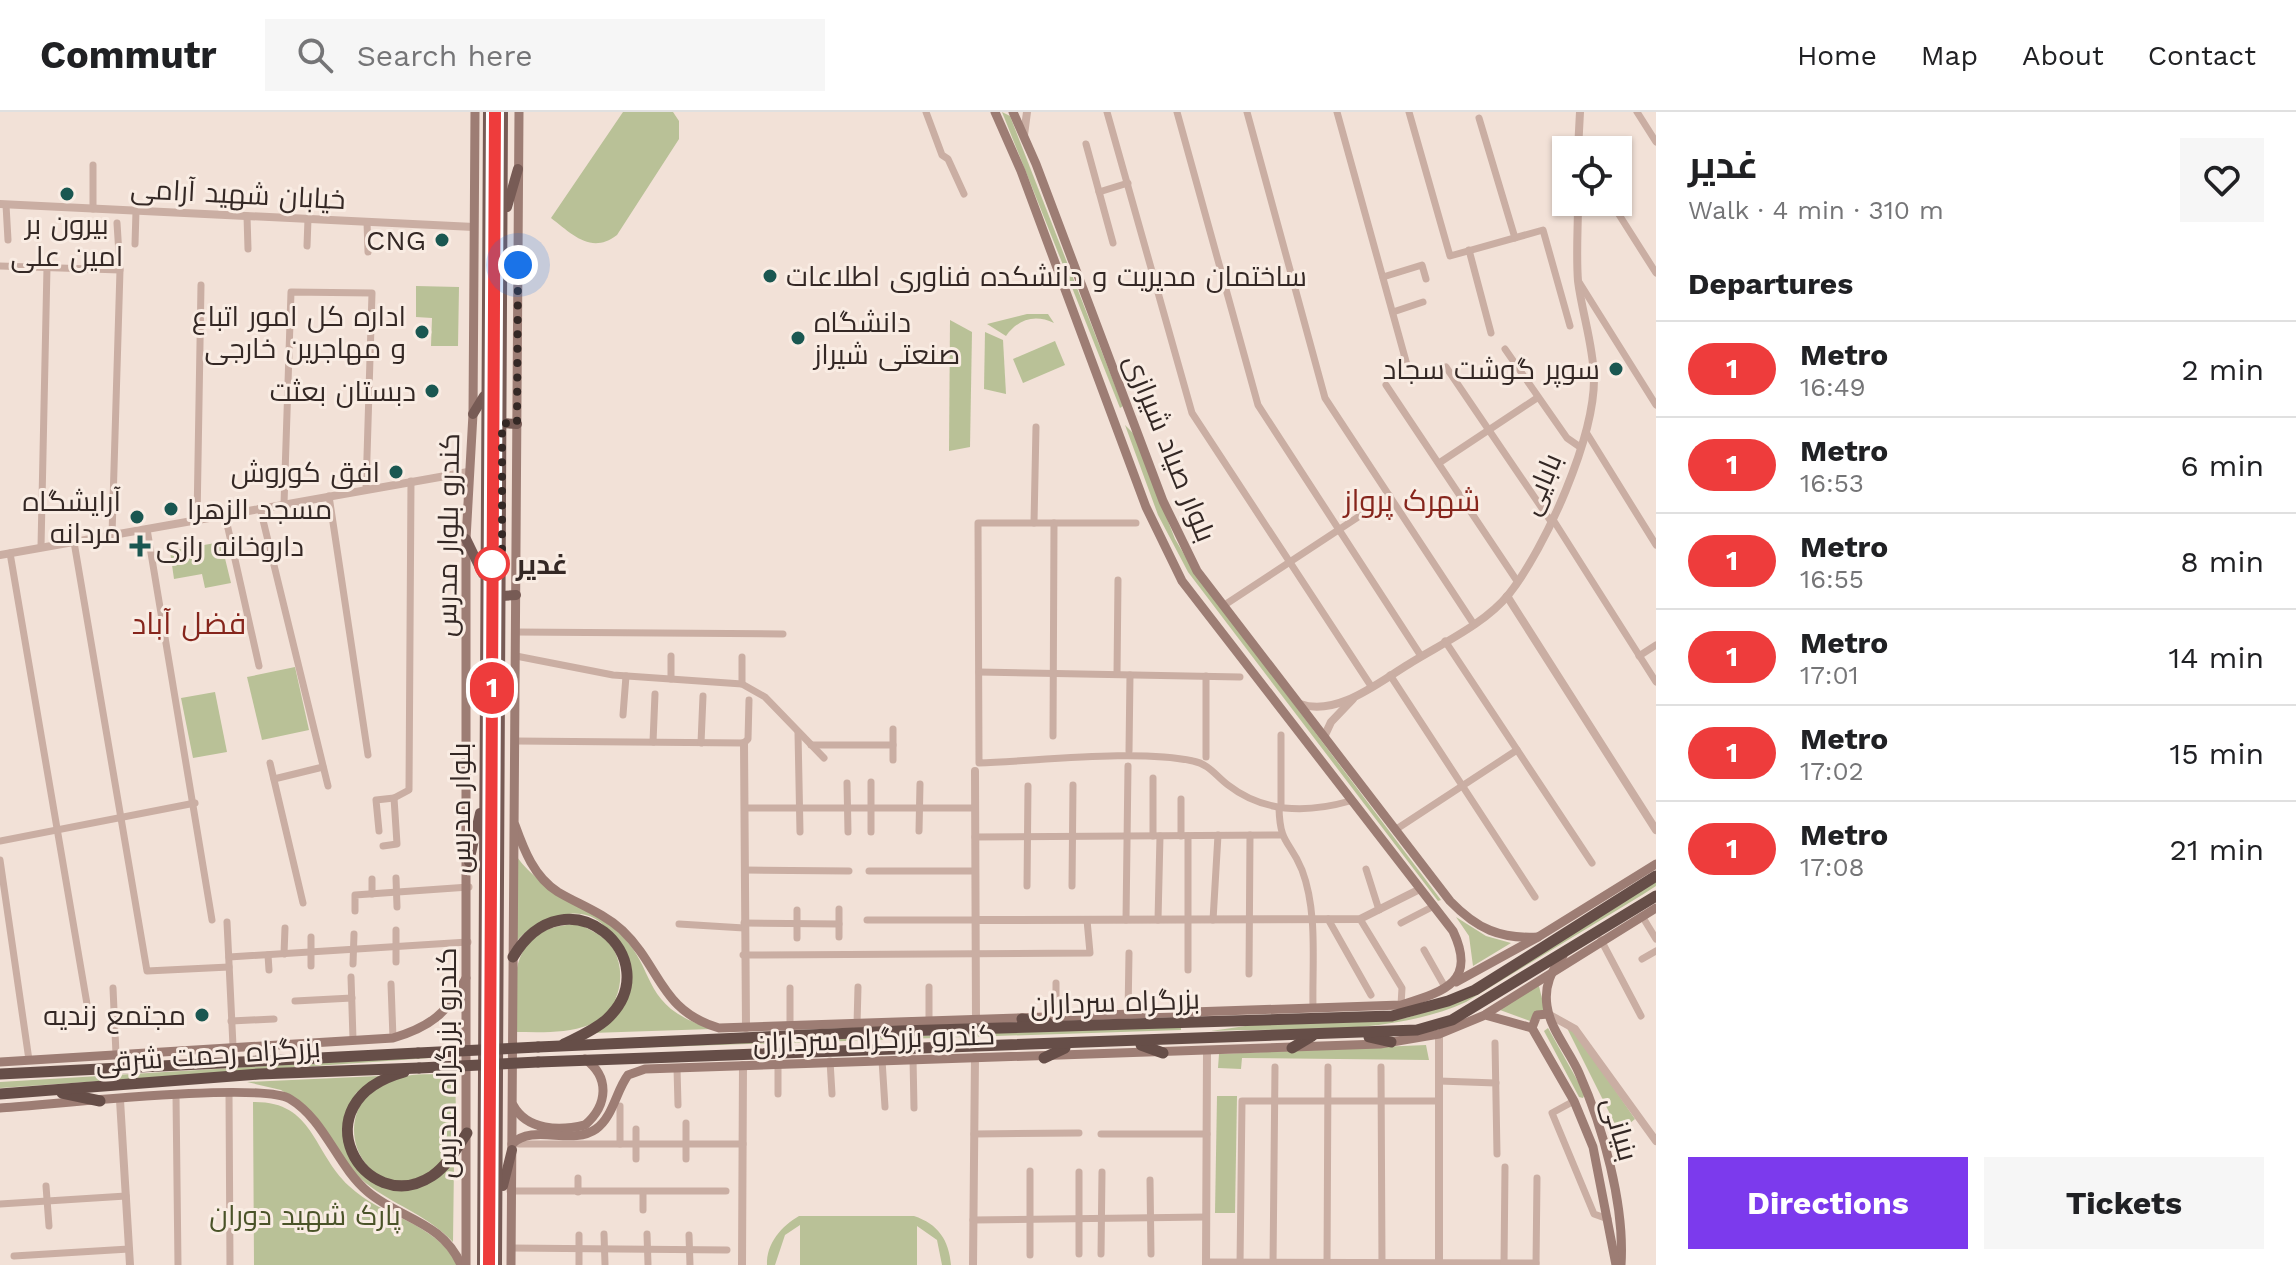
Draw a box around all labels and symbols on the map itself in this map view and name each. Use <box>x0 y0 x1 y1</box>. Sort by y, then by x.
street label: خیابان شهید آرامی <box>130 172 346 216</box>
marker: بیرون بر امین علی <box>58 185 76 203</box>
place label: بیرون بر امین علی <box>11 208 123 273</box>
place label: CNG <box>366 224 426 257</box>
marker: CNG <box>433 231 451 249</box>
your location <box>498 245 538 285</box>
place label: ساختمان مدیریت و دانشکده فناوری اطلاعات <box>786 260 1307 293</box>
marker: ساختمان مدیریت و دانشکده فناوری اطلاعات <box>761 267 779 285</box>
place label: اداره کل امور اتباع و مهاجرین خارجی <box>192 300 406 365</box>
place label: دانشگاه صنعتی شیراز <box>812 306 960 371</box>
marker: اداره کل امور اتباع و مهاجرین خارجی <box>413 323 431 341</box>
marker: دانشگاه صنعتی شیراز <box>789 329 807 347</box>
street label: بلوار صیاد شیرازی <box>1117 350 1223 546</box>
place label: سوپر گوشت سجاد <box>1383 353 1600 388</box>
marker: سوپر گوشت سجاد <box>1607 360 1625 378</box>
place label: دبستان بعثت <box>270 375 416 408</box>
marker: دبستان بعثت <box>423 382 441 400</box>
street label: کندرو بلوار مدرس <box>430 433 466 637</box>
street label: بابایی <box>1513 448 1569 520</box>
place label: افق کوروش <box>231 456 380 489</box>
marker: افق کوروش <box>387 463 405 481</box>
district label: شهرک پرواز <box>1342 483 1480 520</box>
place label: آرایشگاه مردانه <box>23 485 121 550</box>
place label: مسجد الزهرا <box>187 493 332 526</box>
marker: مسجد الزهرا <box>162 500 180 518</box>
marker: آرایشگاه مردانه <box>128 508 146 526</box>
place label: داروخانه رازی <box>156 530 304 563</box>
marker: داروخانه رازی <box>131 537 149 555</box>
marker: غدیر <box>475 547 509 581</box>
place label: غدیر <box>515 548 568 581</box>
district label: فضل آباد <box>132 606 246 642</box>
line badge: 1 <box>466 662 518 714</box>
street label: بلوار مدرس <box>444 743 477 873</box>
street label: کندرو بزرگراه مدرس <box>430 947 463 1179</box>
street label: بزرگراه سرداران <box>1030 983 1200 1021</box>
place label: مجتمع زندیه <box>43 999 186 1034</box>
marker: مجتمع زندیه <box>193 1006 211 1024</box>
street label: کندرو بزرگراه سرداران <box>752 1018 996 1060</box>
street label: بزرگراه رحمت شرقی <box>94 1031 322 1079</box>
street label: بنیانی <box>1595 1093 1645 1165</box>
park label: پارک شهید دوران <box>209 1199 401 1234</box>

